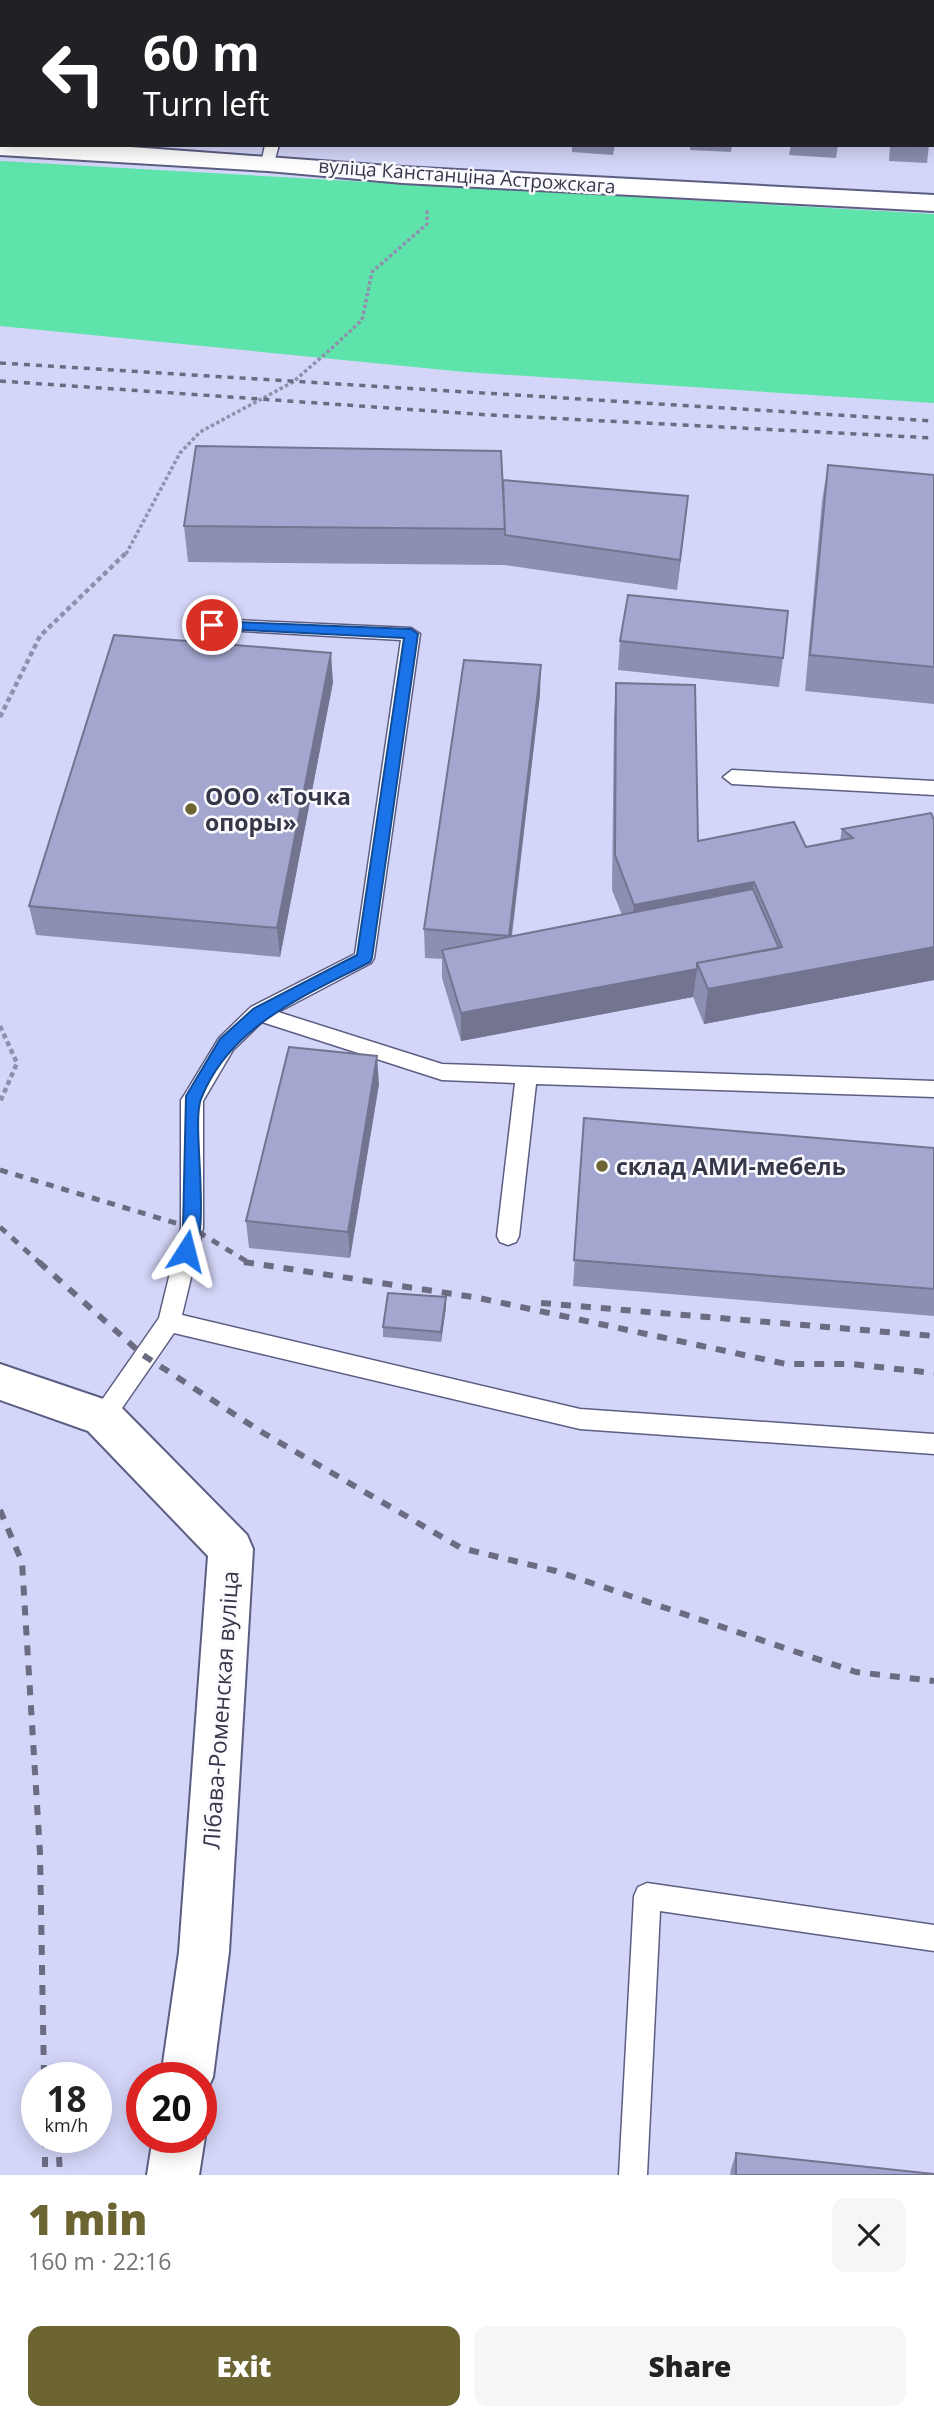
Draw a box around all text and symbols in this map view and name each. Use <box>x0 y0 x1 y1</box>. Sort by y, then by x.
text: 60 m <box>143 19 260 85</box>
icon: left <box>28 28 119 119</box>
text: Turn left <box>143 82 269 125</box>
street label: вуліца Канстанціна Астрожскага <box>318 153 616 199</box>
pin <box>182 595 242 655</box>
icon: arrive <box>193 606 231 644</box>
place label: ООО «Точка опоры» <box>205 780 351 838</box>
marker: ООО «Точка опоры» <box>183 801 199 817</box>
place label: склад АМИ-мебель <box>616 1150 846 1182</box>
marker: склад АМИ-мебель <box>594 1158 610 1174</box>
position arrow <box>149 1214 223 1288</box>
street label: Лібава-Роменская вуліца <box>194 1570 246 1850</box>
speed limit sign: 20 <box>126 2062 217 2153</box>
text: 18 <box>46 2075 87 2122</box>
text: km/h <box>45 2113 88 2137</box>
text: 1 min <box>28 2190 147 2247</box>
button: close <box>832 2198 906 2272</box>
text: 160 m · 22:16 <box>28 2245 171 2277</box>
button: Exit <box>28 2326 460 2406</box>
button: Share <box>474 2326 906 2406</box>

